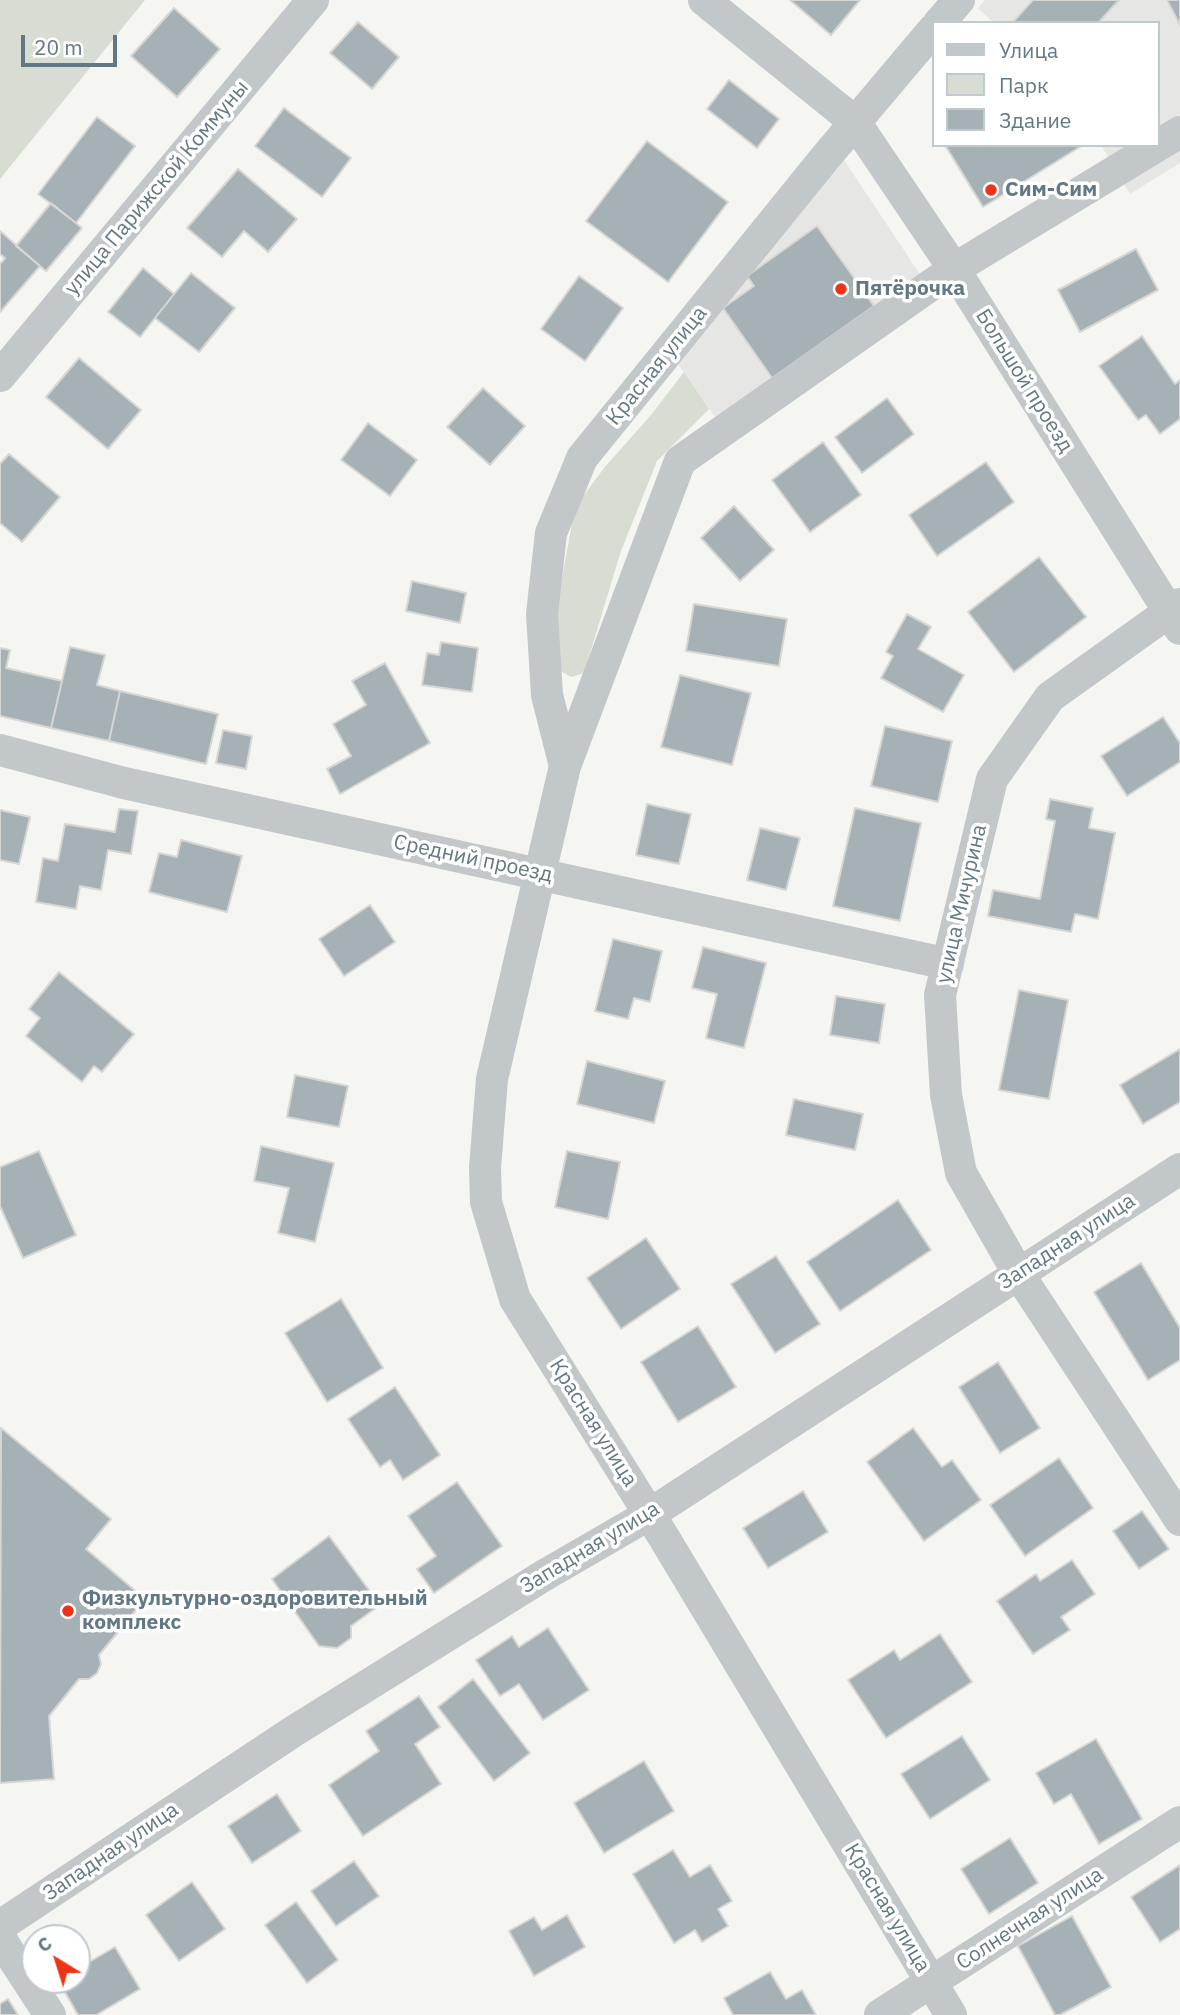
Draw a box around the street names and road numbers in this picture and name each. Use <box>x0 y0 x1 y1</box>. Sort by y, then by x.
street label: улица Парижской Коммуны <box>60 76 254 300</box>
street label: Красная улица <box>601 301 713 431</box>
street label: Большой проезд <box>970 305 1078 457</box>
street label: улица Мичурина <box>931 822 993 986</box>
street label: Средний проезд <box>391 830 555 888</box>
street label: Западная улица <box>994 1188 1140 1296</box>
street label: Красная улица <box>544 1355 642 1491</box>
street label: Западная улица <box>516 1497 664 1599</box>
street label: Западная улица <box>39 1797 183 1907</box>
street label: Красная улица <box>839 1839 935 1977</box>
street label: Солнечная улица <box>952 1862 1108 1976</box>

